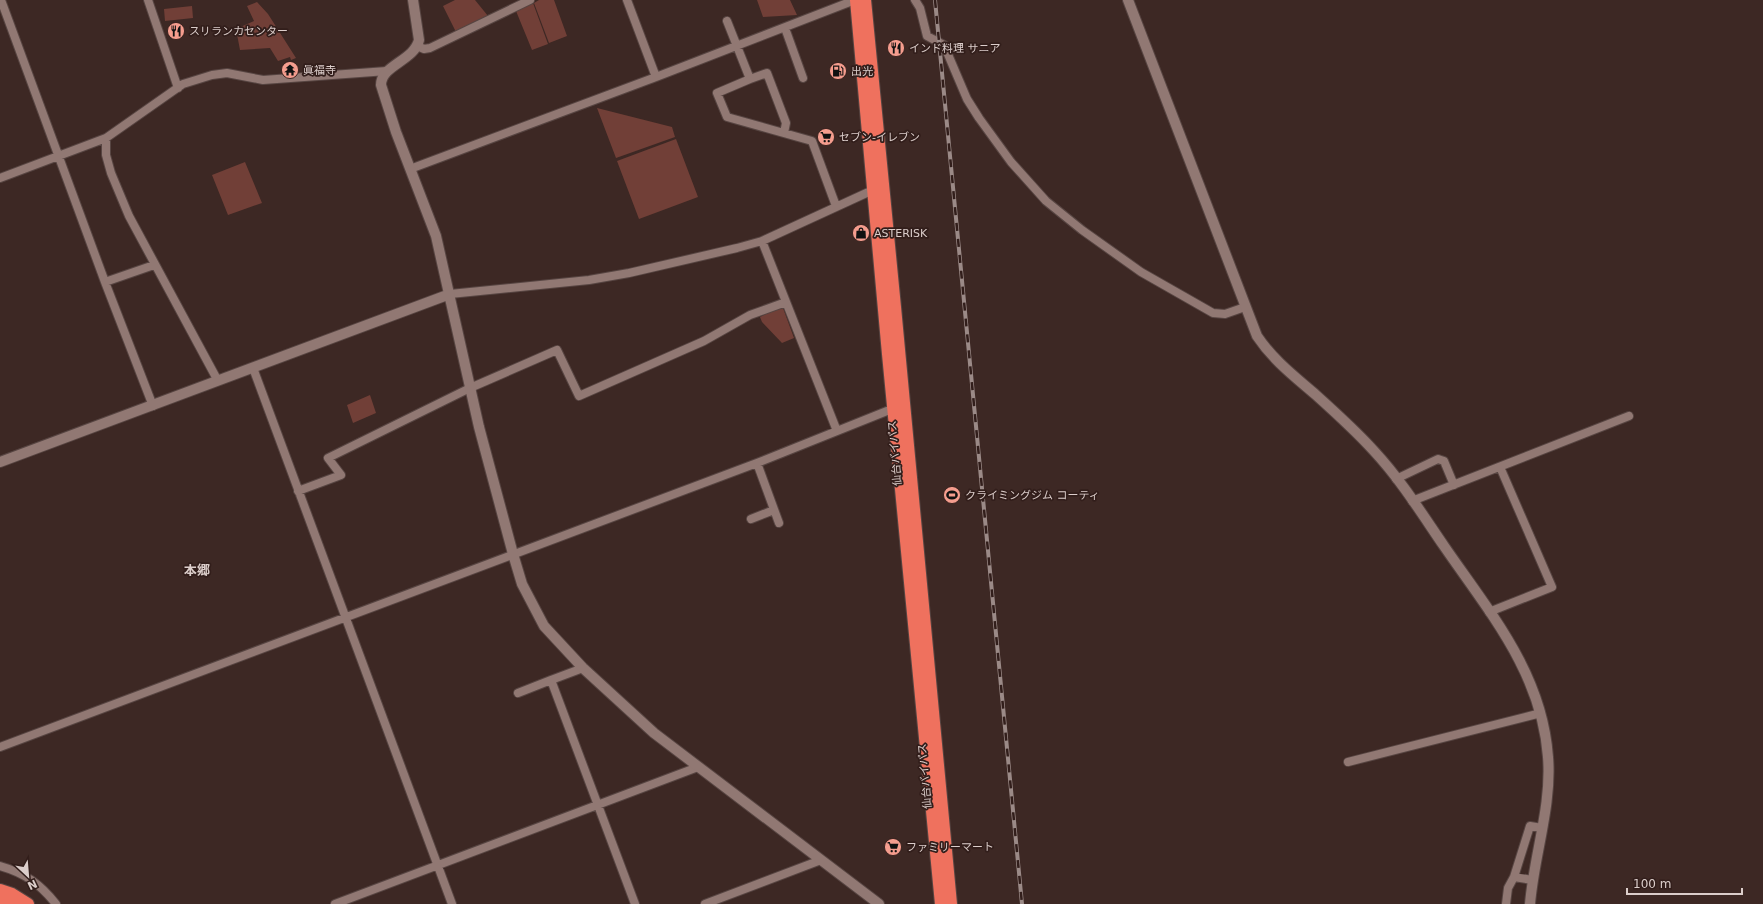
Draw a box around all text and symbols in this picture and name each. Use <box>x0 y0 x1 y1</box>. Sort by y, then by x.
restaurant icon: スリランカセンター <box>166 21 186 41</box>
place label: スリランカセンター <box>189 25 288 38</box>
restaurant icon: インド料理 サニア <box>886 38 906 58</box>
place label: インド料理 サニア <box>909 42 1001 55</box>
temple icon: 眞福寺 <box>280 60 300 80</box>
fuel station icon: 出光 <box>828 61 848 81</box>
place label: 眞福寺 <box>303 64 336 77</box>
place label: 出光 <box>851 65 873 78</box>
supermarket icon: セブン-イレブン <box>816 127 836 147</box>
place label: セブン-イレブン <box>839 131 920 144</box>
shop icon: ASTERISK <box>851 223 871 243</box>
place label: ASTERISK <box>874 227 928 240</box>
street label: 仙台バイパス <box>886 420 904 486</box>
sports icon: クライミングジム コーティ <box>942 485 962 505</box>
place label: クライミングジム コーティ <box>965 489 1100 502</box>
district label: 本郷 <box>184 563 210 578</box>
street label: 仙台バイパス <box>916 743 934 809</box>
supermarket icon: ファミリーマート <box>883 837 903 857</box>
place label: ファミリーマート <box>906 841 994 854</box>
north arrow <box>8 856 48 896</box>
scale bar <box>1627 870 1742 896</box>
text: N <box>25 877 39 892</box>
text: 100 m <box>1633 877 1671 891</box>

